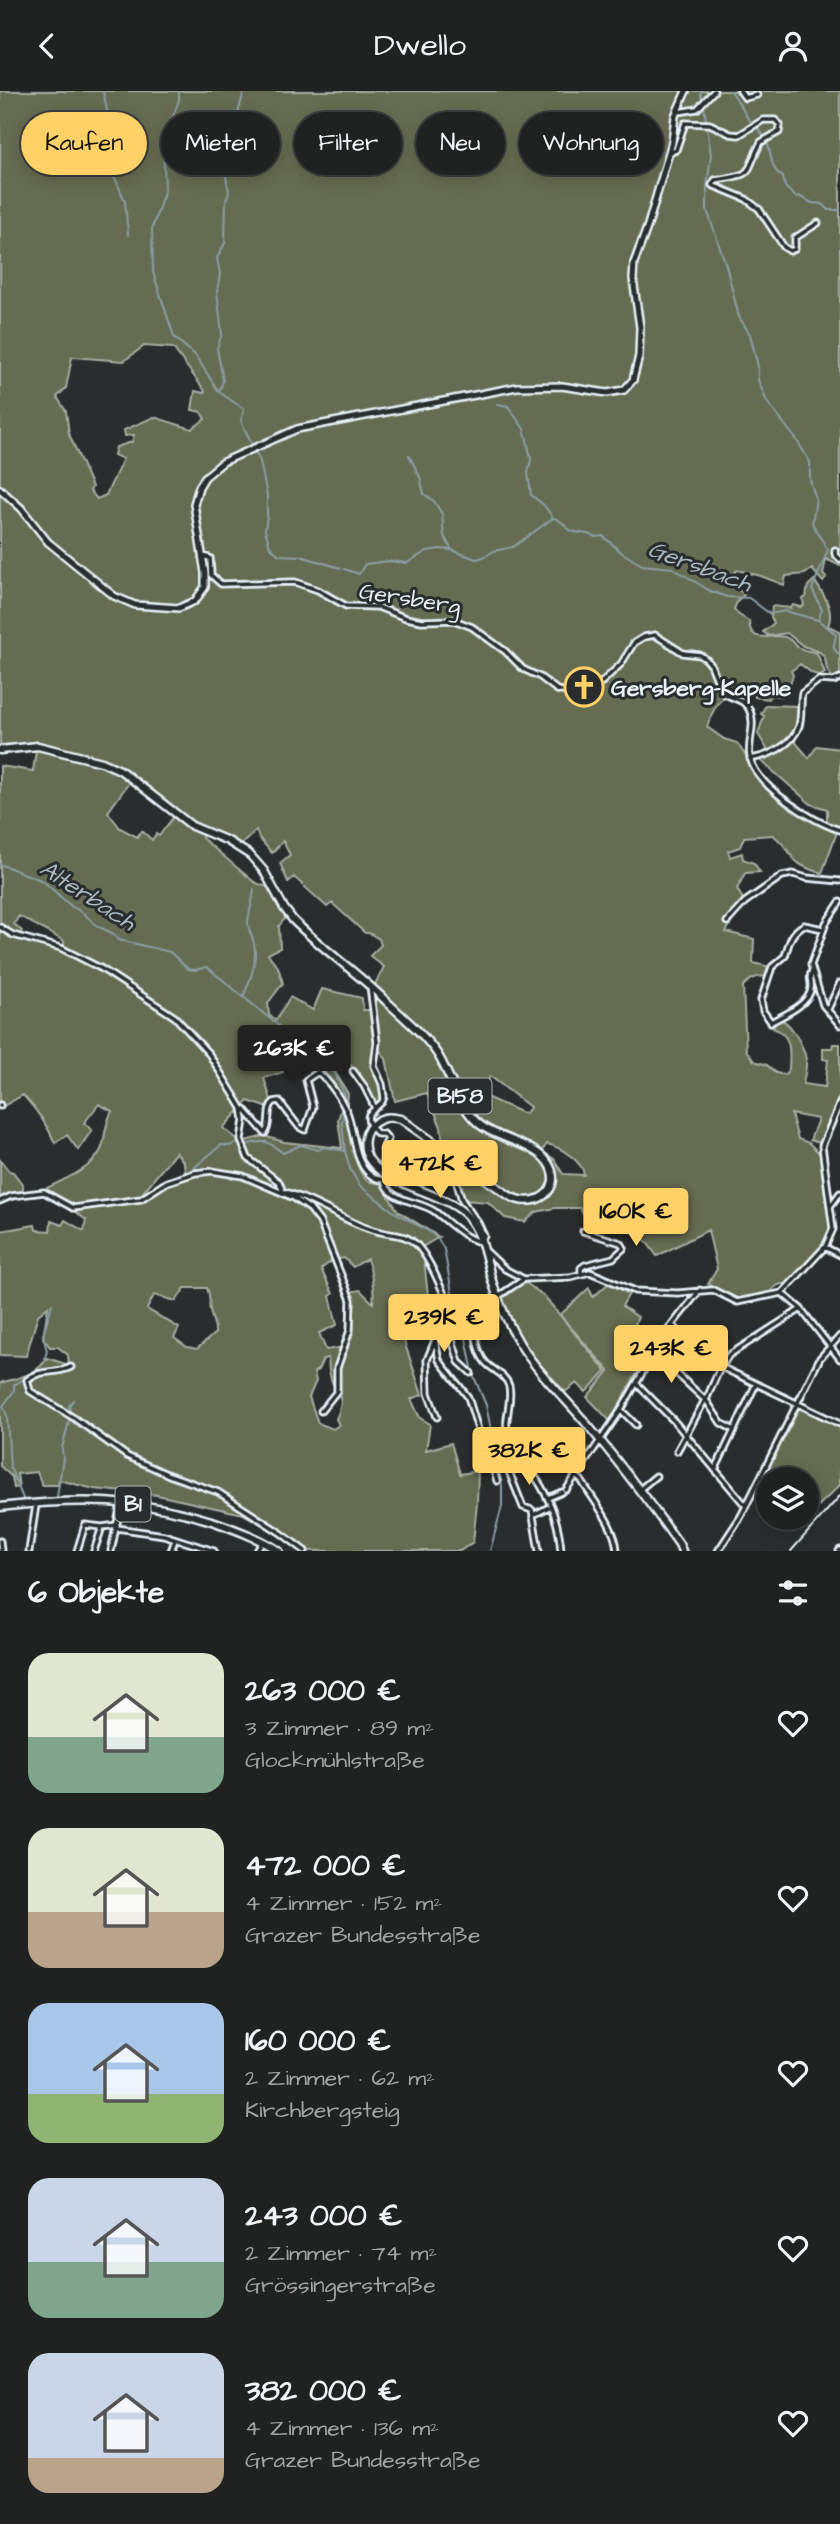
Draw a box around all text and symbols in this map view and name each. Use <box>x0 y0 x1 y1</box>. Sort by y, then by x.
text: Dwello <box>374 23 466 68</box>
icon: back <box>28 27 66 65</box>
icon: person <box>774 27 812 65</box>
chip: Kaufen <box>21 112 147 175</box>
chip: Mieten <box>161 112 280 175</box>
chip: Filter <box>294 112 402 175</box>
chip: Neu <box>416 112 505 175</box>
chip: Wohnung <box>519 112 663 175</box>
water label: Gersbach <box>643 533 757 602</box>
street label: Gersberg <box>357 575 463 624</box>
church icon: Gersberg-Kapelle <box>563 666 605 708</box>
place label: Gersberg-Kapelle <box>611 672 792 705</box>
water label: Alterbach <box>33 852 143 940</box>
pin: 263K € <box>237 1025 351 1085</box>
text: 263K € <box>254 1032 334 1064</box>
road number: B158 <box>428 1079 491 1114</box>
pin: 472K € <box>383 1141 497 1200</box>
text: 472K € <box>398 1147 482 1179</box>
pin: 160K € <box>579 1189 693 1248</box>
text: 160K € <box>599 1195 673 1227</box>
pin: 239K € <box>387 1295 501 1354</box>
text: 239K € <box>404 1301 484 1333</box>
pin: 243K € <box>614 1325 728 1385</box>
text: 243K € <box>630 1332 712 1364</box>
pin: 382K € <box>472 1427 586 1487</box>
text: 382K € <box>488 1434 570 1466</box>
map controls <box>756 1467 819 1530</box>
button: layers <box>756 1467 819 1530</box>
road number: B1 <box>116 1487 150 1521</box>
text: 6 Objekte <box>28 1572 164 1614</box>
icon: filters <box>774 1574 812 1612</box>
text: 263 000 € <box>245 1670 401 1712</box>
icon: home <box>84 1681 168 1765</box>
icon: heart <box>774 1704 812 1742</box>
text: 3 Zimmer · 89 m² <box>245 1712 434 1744</box>
text: Glockmühlstraße <box>245 1744 425 1776</box>
text: 472 000 € <box>245 1845 406 1887</box>
icon: home <box>84 1856 168 1940</box>
icon: heart <box>774 1879 812 1917</box>
text: 4 Zimmer · 152 m² <box>245 1887 442 1919</box>
text: Grazer Bundesstraße <box>245 1919 480 1951</box>
text: 160 000 € <box>245 2020 391 2062</box>
icon: home <box>84 2031 168 2115</box>
icon: heart <box>774 2054 812 2092</box>
text: 2 Zimmer · 62 m² <box>245 2062 435 2094</box>
text: Kirchbergsteig <box>245 2094 400 2126</box>
text: 243 000 € <box>245 2195 403 2237</box>
icon: home <box>84 2206 168 2290</box>
icon: heart <box>774 2229 812 2267</box>
text: 2 Zimmer · 74 m² <box>245 2237 437 2269</box>
text: Grössingerstraße <box>245 2269 436 2301</box>
text: 382 000 € <box>245 2370 402 2412</box>
icon: home <box>84 2381 168 2465</box>
icon: heart <box>774 2404 812 2442</box>
text: 4 Zimmer · 136 m² <box>245 2412 439 2444</box>
text: Grazer Bundesstraße <box>245 2444 480 2476</box>

